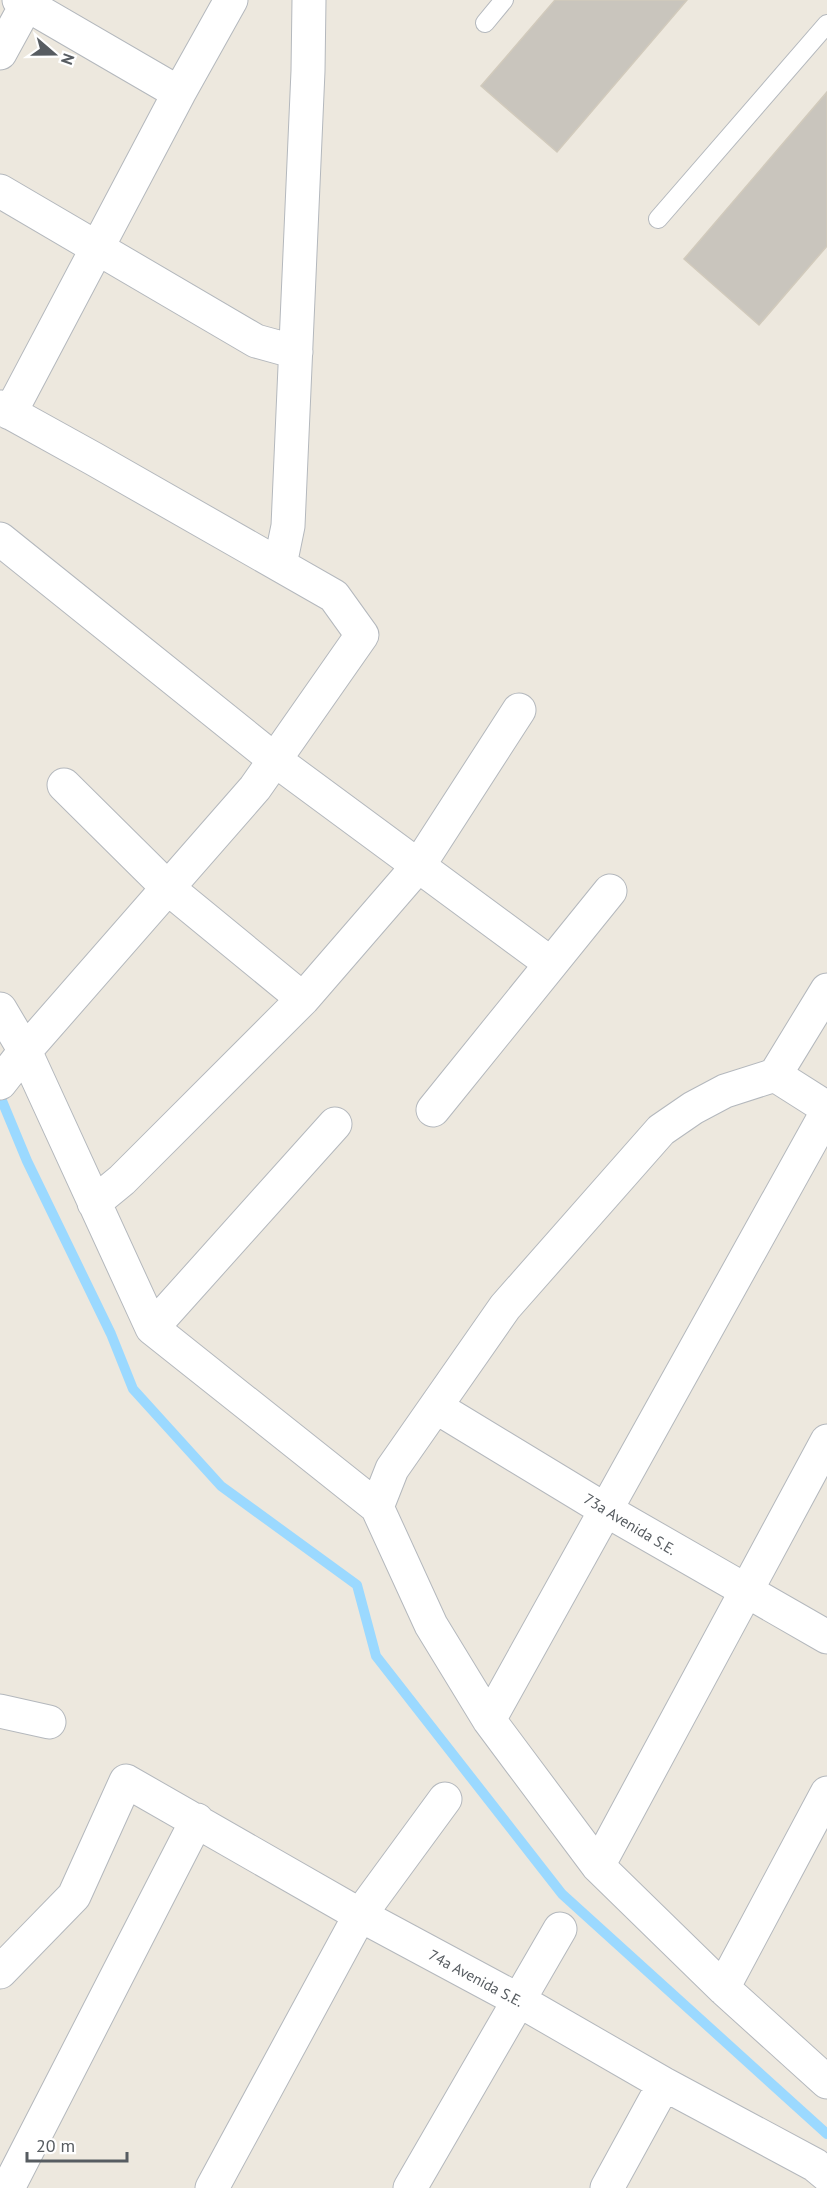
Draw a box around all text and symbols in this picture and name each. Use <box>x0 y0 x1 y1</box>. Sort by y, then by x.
north arrow <box>24 24 84 84</box>
text: N <box>57 51 79 67</box>
street label: 73a Avenida S.E. <box>580 1489 680 1559</box>
street label: 74a Avenida S.E. <box>425 1945 527 2011</box>
scale bar <box>27 2125 128 2163</box>
text: 20 m <box>36 2134 75 2157</box>

